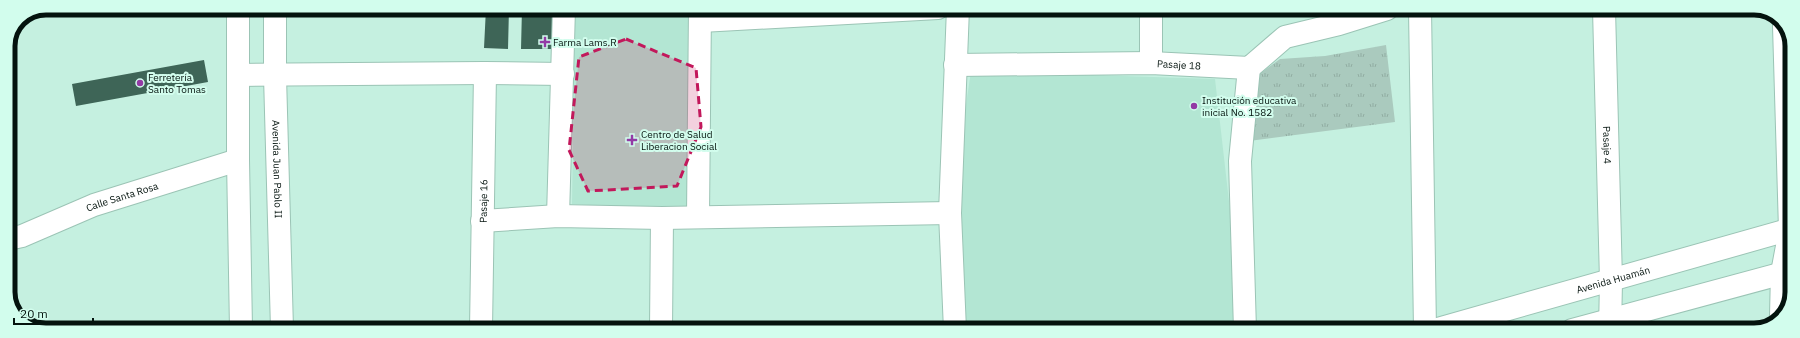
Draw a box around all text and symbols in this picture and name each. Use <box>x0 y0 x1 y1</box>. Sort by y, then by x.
place label: Farma Lams.R <box>553 36 617 49</box>
marker: Farma Lams.R <box>540 37 550 47</box>
street label: Pasaje 18 <box>1157 57 1201 73</box>
place label: Ferretería Santo Tomas <box>148 71 206 96</box>
marker: Ferretería Santo Tomas <box>135 78 145 88</box>
place label: Institución educativa inicial No. 1582 <box>1202 94 1297 119</box>
marker: Institución educativa inicial No. 1582 <box>1189 101 1199 111</box>
street label: Avenida Juan Pablo II <box>269 120 285 218</box>
street label: Pasaje 4 <box>1600 126 1614 164</box>
place label: Centro de Salud Liberacion Social <box>641 128 717 153</box>
marker: Centro de Salud Liberacion Social <box>626 134 638 146</box>
street label: Calle Santa Rosa <box>84 179 160 215</box>
street label: Pasaje 16 <box>477 179 490 223</box>
street label: Avenida Huamán <box>1575 263 1652 296</box>
scale bar <box>14 300 93 326</box>
text: 20 m <box>20 306 48 321</box>

